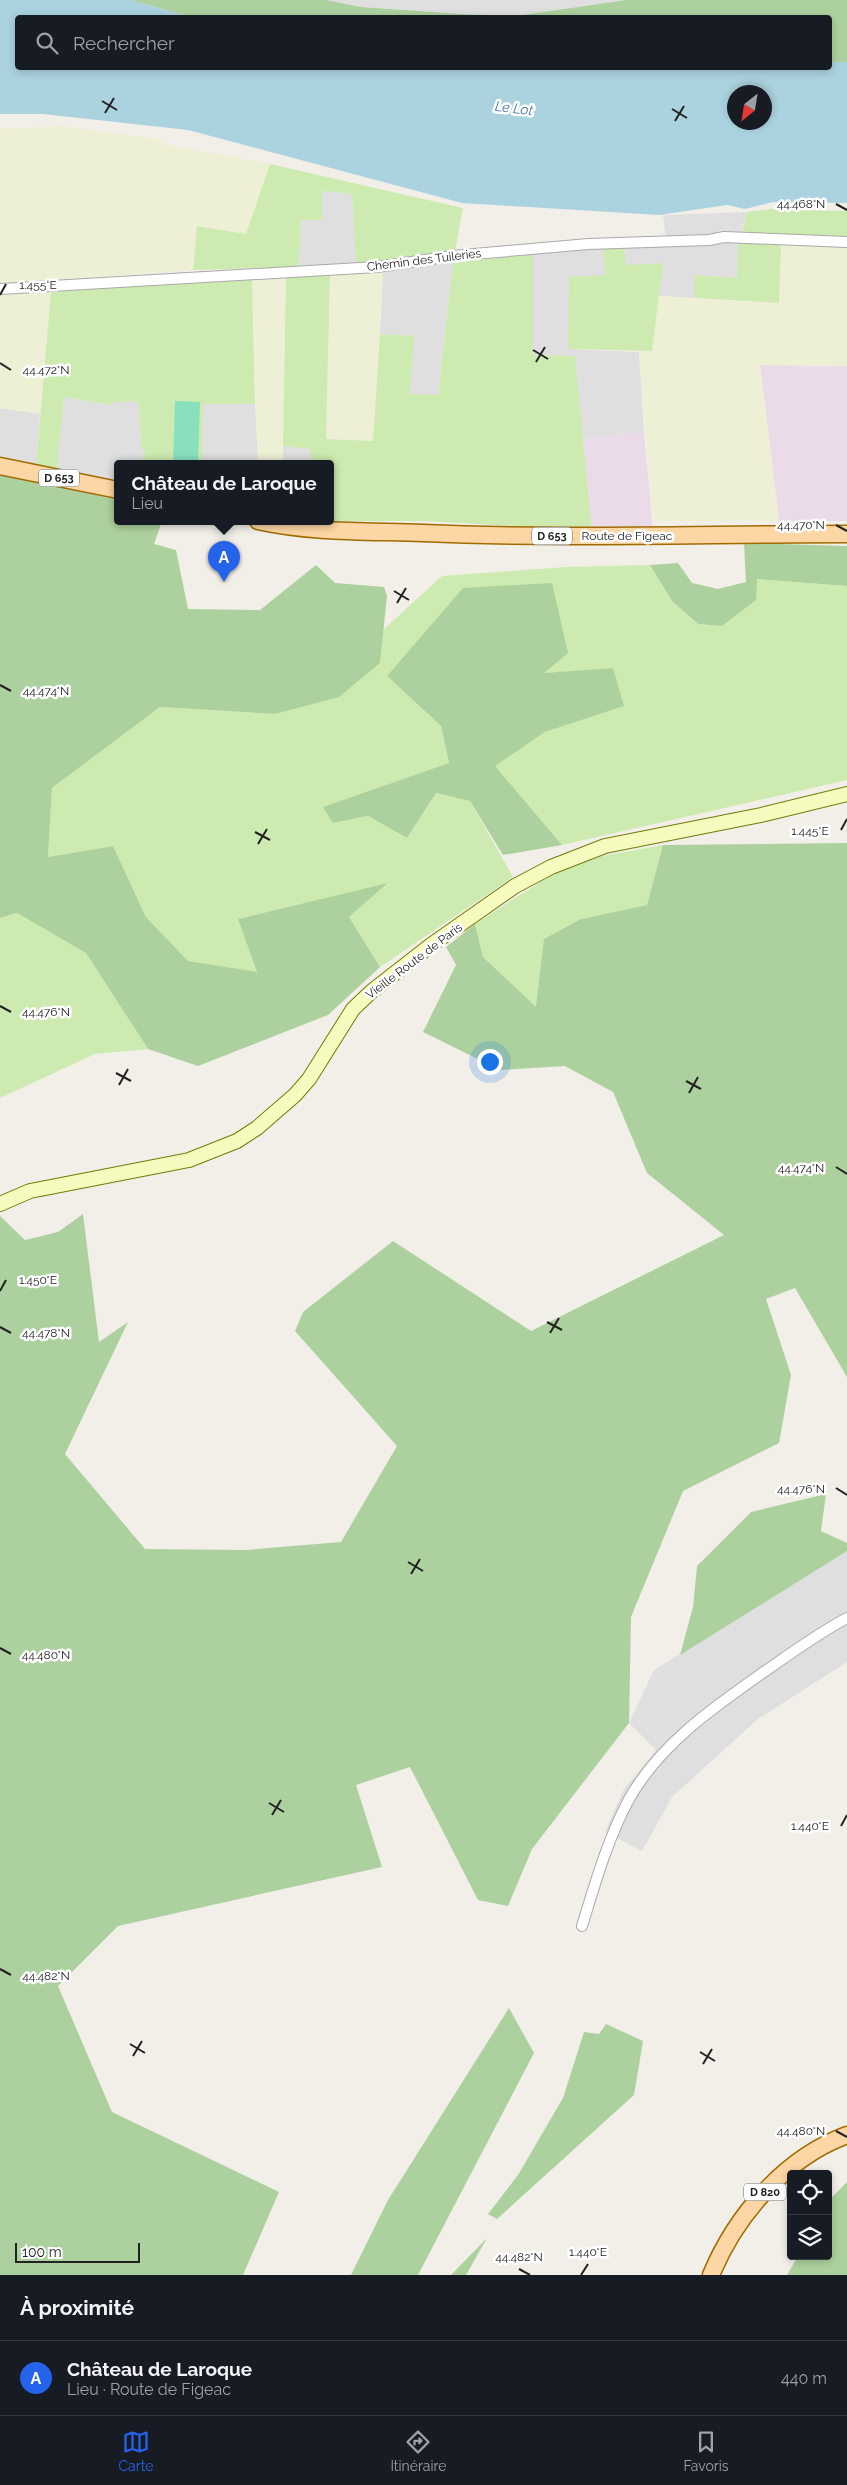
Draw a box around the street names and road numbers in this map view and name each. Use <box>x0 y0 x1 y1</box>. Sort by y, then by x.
street label: Chemin des Tuileries <box>366 246 482 274</box>
road number: D 653 <box>39 469 79 486</box>
road number: D 653 <box>532 528 572 544</box>
street label: Route de Figeac <box>582 529 673 543</box>
street label: Vieille Route de Paris <box>363 920 465 1002</box>
road number: D 820 <box>744 2184 786 2200</box>

